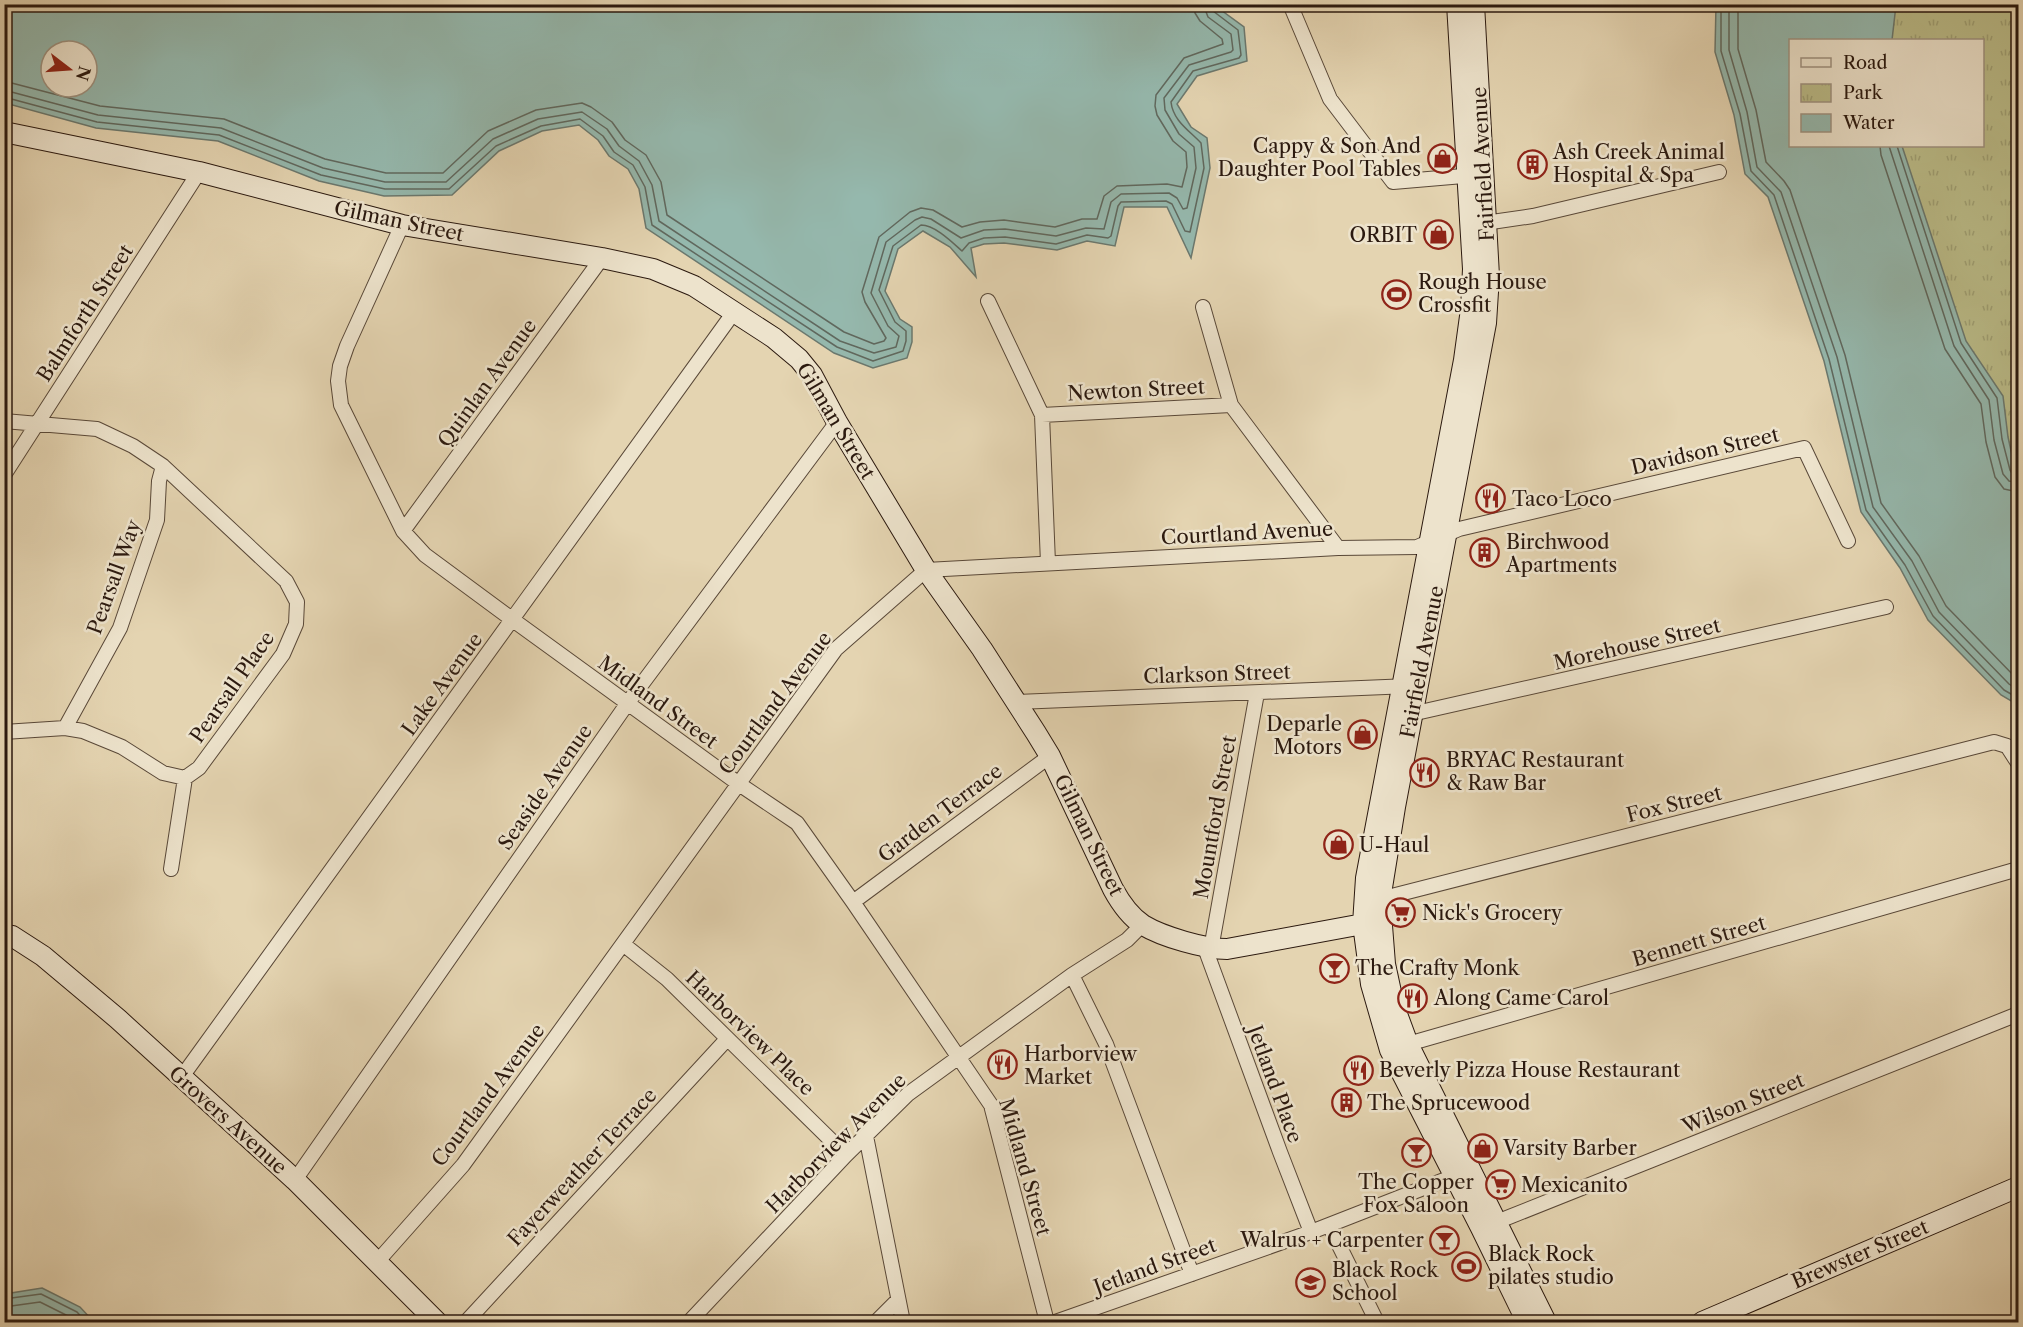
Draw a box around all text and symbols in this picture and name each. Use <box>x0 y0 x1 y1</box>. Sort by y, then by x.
north arrow <box>39 39 99 99</box>
legend <box>1789 39 1984 147</box>
text: Road <box>1843 52 1888 74</box>
text: N <box>72 64 95 83</box>
text: Park <box>1843 82 1884 104</box>
street label: Fairfield Avenue <box>1467 86 1499 242</box>
text: Water <box>1842 112 1895 134</box>
place label: Cappy & Son And Daughter Pool Tables <box>1218 134 1421 181</box>
place label: Ash Creek Animal Hospital & Spa <box>1552 140 1725 187</box>
shop icon: Cappy & Son And Daughter Pool Tables <box>1426 142 1458 174</box>
building icon: Ash Creek Animal Hospital & Spa <box>1516 148 1548 180</box>
street label: Gilman Street <box>332 196 466 246</box>
shop icon: ORBIT <box>1422 219 1454 251</box>
place label: ORBIT <box>1350 223 1417 247</box>
street label: Balmforth Street <box>32 240 138 386</box>
place label: Rough House Crossfit <box>1418 270 1547 317</box>
sports icon: Rough House Crossfit <box>1381 278 1413 310</box>
street label: Quinlan Avenue <box>433 314 541 452</box>
street label: Gilman Street <box>792 358 880 484</box>
street label: Newton Street <box>1067 374 1205 406</box>
street label: Davidson Street <box>1629 422 1781 480</box>
restaurant icon: Taco Loco <box>1475 483 1507 515</box>
place label: Taco Loco <box>1512 487 1612 511</box>
street label: Pearsall Way <box>82 516 146 637</box>
street label: Courtland Avenue <box>1160 517 1334 549</box>
place label: Birchwood Apartments <box>1505 530 1617 577</box>
building icon: Birchwood Apartments <box>1469 537 1501 569</box>
street label: Fairfield Avenue <box>1395 584 1449 740</box>
street label: Morehouse Street <box>1551 613 1723 675</box>
street label: Pearsall Place <box>185 627 279 747</box>
street label: Courtland Avenue <box>714 627 836 779</box>
street label: Lake Avenue <box>397 628 487 740</box>
street label: Midland Street <box>594 651 722 753</box>
street label: Clarkson Street <box>1143 659 1291 689</box>
place label: Deparle Motors <box>1266 712 1342 759</box>
shop icon: Deparle Motors <box>1347 719 1379 751</box>
street label: Seaside Avenue <box>493 720 597 854</box>
street label: Mountford Street <box>1189 733 1241 901</box>
place label: BRYAC Restaurant & Raw Bar <box>1446 748 1624 795</box>
restaurant icon: BRYAC Restaurant & Raw Bar <box>1409 756 1441 788</box>
street label: Garden Terrace <box>873 759 1007 867</box>
street label: Gilman Street <box>1049 770 1129 900</box>
street label: Fox Street <box>1624 781 1724 827</box>
shop icon: U-Haul <box>1322 829 1354 861</box>
place label: U-Haul <box>1359 833 1429 857</box>
supermarket icon: Nick's Grocery <box>1385 897 1417 929</box>
place label: Nick's Grocery <box>1422 901 1563 925</box>
street label: Bennett Street <box>1630 911 1768 971</box>
bar icon: The Crafty Monk <box>1318 952 1350 984</box>
place label: The Crafty Monk <box>1355 956 1520 980</box>
street label: Harborview Place <box>681 966 819 1100</box>
restaurant icon: Along Came Carol <box>1397 982 1429 1014</box>
place label: Along Came Carol <box>1433 986 1609 1010</box>
street label: Courtland Avenue <box>427 1019 549 1171</box>
street label: Jetland Place <box>1242 1019 1307 1146</box>
place label: Harborview Market <box>1024 1042 1137 1089</box>
restaurant icon: Harborview Market <box>987 1049 1019 1081</box>
restaurant icon: Beverly Pizza House Restaurant <box>1342 1054 1374 1086</box>
place label: Beverly Pizza House Restaurant <box>1379 1058 1680 1082</box>
street label: Grovers Avenue <box>164 1061 292 1179</box>
street label: Harborview Avenue <box>761 1068 911 1218</box>
street label: Wilson Street <box>1678 1068 1807 1139</box>
street label: Fayerweather Terrace <box>503 1083 661 1251</box>
building icon: The Sprucewood <box>1330 1087 1362 1119</box>
place label: The Sprucewood <box>1367 1091 1530 1115</box>
street label: Midland Street <box>994 1096 1056 1238</box>
shop icon: Varsity Barber <box>1466 1132 1498 1164</box>
bar icon: The Copper Fox Saloon <box>1400 1136 1432 1168</box>
place label: Varsity Barber <box>1502 1136 1637 1160</box>
supermarket icon: Mexicanito <box>1484 1169 1516 1201</box>
place label: The Copper Fox Saloon <box>1358 1170 1475 1217</box>
place label: Mexicanito <box>1521 1173 1628 1197</box>
street label: Brewster Street <box>1788 1214 1932 1294</box>
bar icon: Walrus + Carpenter <box>1429 1224 1461 1256</box>
place label: Walrus + Carpenter <box>1239 1228 1425 1252</box>
street label: Jetland Street <box>1088 1233 1219 1300</box>
place label: Black Rock pilates studio <box>1488 1242 1614 1289</box>
sports icon: Black Rock pilates studio <box>1451 1250 1483 1282</box>
place label: Black Rock School <box>1332 1258 1440 1305</box>
school or university icon: Black Rock School <box>1295 1266 1327 1298</box>

